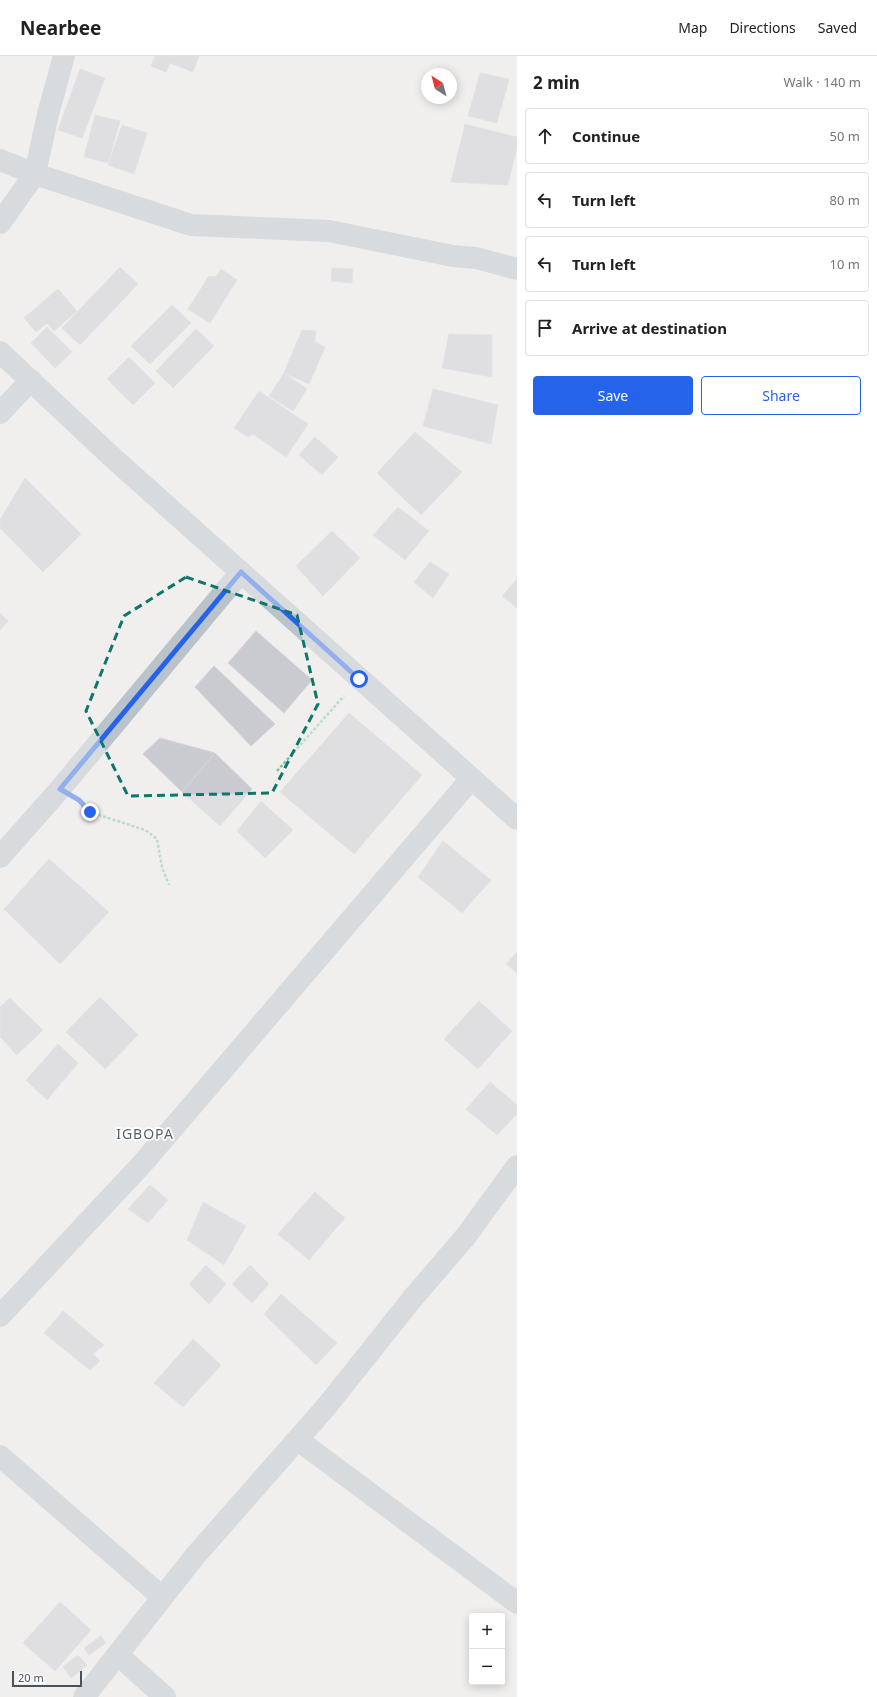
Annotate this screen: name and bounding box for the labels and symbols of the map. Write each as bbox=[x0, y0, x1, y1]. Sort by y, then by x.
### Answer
north arrow bbox=[421, 68, 457, 104]
route start bbox=[350, 670, 368, 688]
route end bbox=[81, 803, 99, 821]
district label: IGBOPA bbox=[116, 1124, 174, 1143]
scale bar bbox=[12, 1669, 82, 1688]

